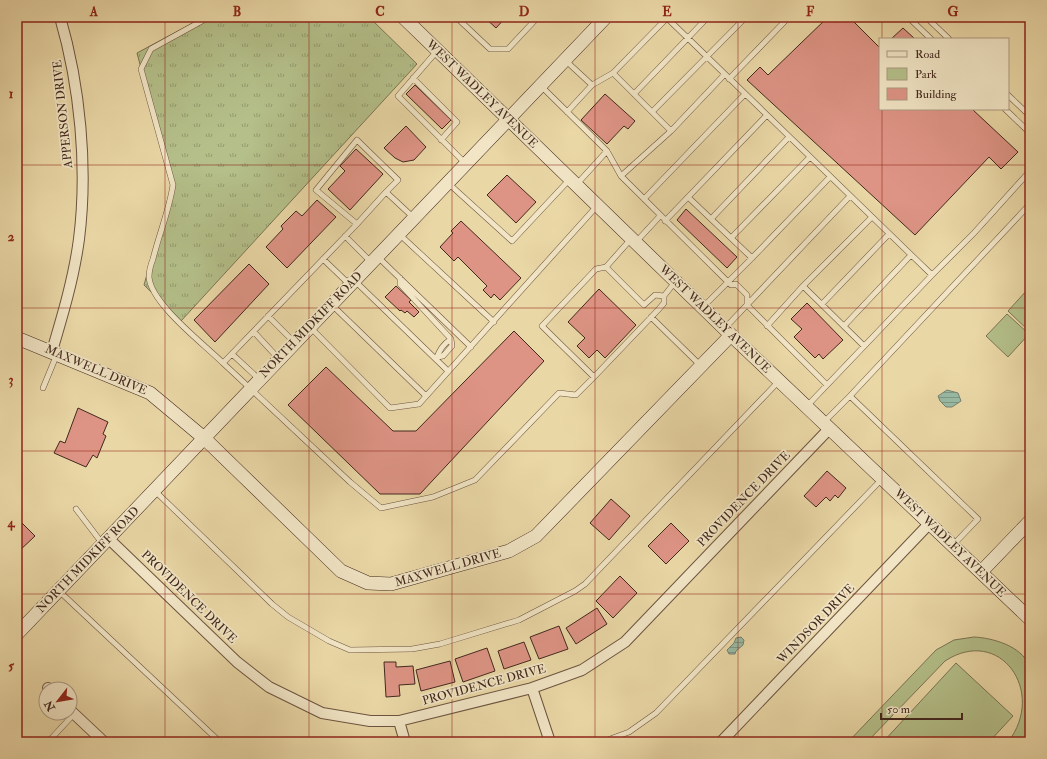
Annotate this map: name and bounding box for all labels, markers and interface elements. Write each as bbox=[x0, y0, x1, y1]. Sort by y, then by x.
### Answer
text: A bbox=[89, 4, 99, 20]
text: B bbox=[233, 4, 241, 20]
text: C bbox=[375, 4, 385, 20]
text: D bbox=[519, 4, 530, 20]
text: E bbox=[662, 4, 672, 20]
text: F bbox=[806, 4, 815, 20]
text: G bbox=[948, 4, 959, 20]
street label: WEST WADLEY AVENUE bbox=[422, 36, 541, 152]
legend bbox=[879, 38, 1009, 110]
text: Road bbox=[915, 47, 940, 62]
street label: APPERSON DRIVE bbox=[50, 59, 76, 170]
text: Park bbox=[915, 67, 937, 82]
text: 1 bbox=[9, 86, 14, 102]
text: Building bbox=[915, 87, 958, 102]
text: 2 bbox=[8, 229, 15, 245]
street label: WEST WADLEY AVENUE bbox=[655, 261, 774, 377]
street label: NORTH MIDKIFF ROAD bbox=[256, 269, 366, 381]
street label: MAXWELL DRIVE bbox=[43, 342, 150, 398]
text: 3 bbox=[9, 372, 14, 388]
street label: PROVIDENCE DRIVE bbox=[694, 448, 794, 550]
street label: WEST WADLEY AVENUE bbox=[890, 485, 1009, 601]
street label: NORTH MIDKIFF ROAD bbox=[33, 504, 143, 616]
text: 4 bbox=[6, 515, 15, 531]
street label: MAXWELL DRIVE bbox=[393, 546, 503, 590]
street label: PROVIDENCE DRIVE bbox=[138, 547, 240, 647]
street label: WINDSOR DRIVE bbox=[773, 581, 858, 668]
text: 5 bbox=[8, 658, 14, 674]
street label: PROVIDENCE DRIVE bbox=[421, 661, 548, 709]
north arrow bbox=[38, 681, 78, 721]
scale bar bbox=[881, 695, 962, 721]
text: N bbox=[41, 697, 58, 714]
text: 50 m bbox=[887, 702, 911, 717]

